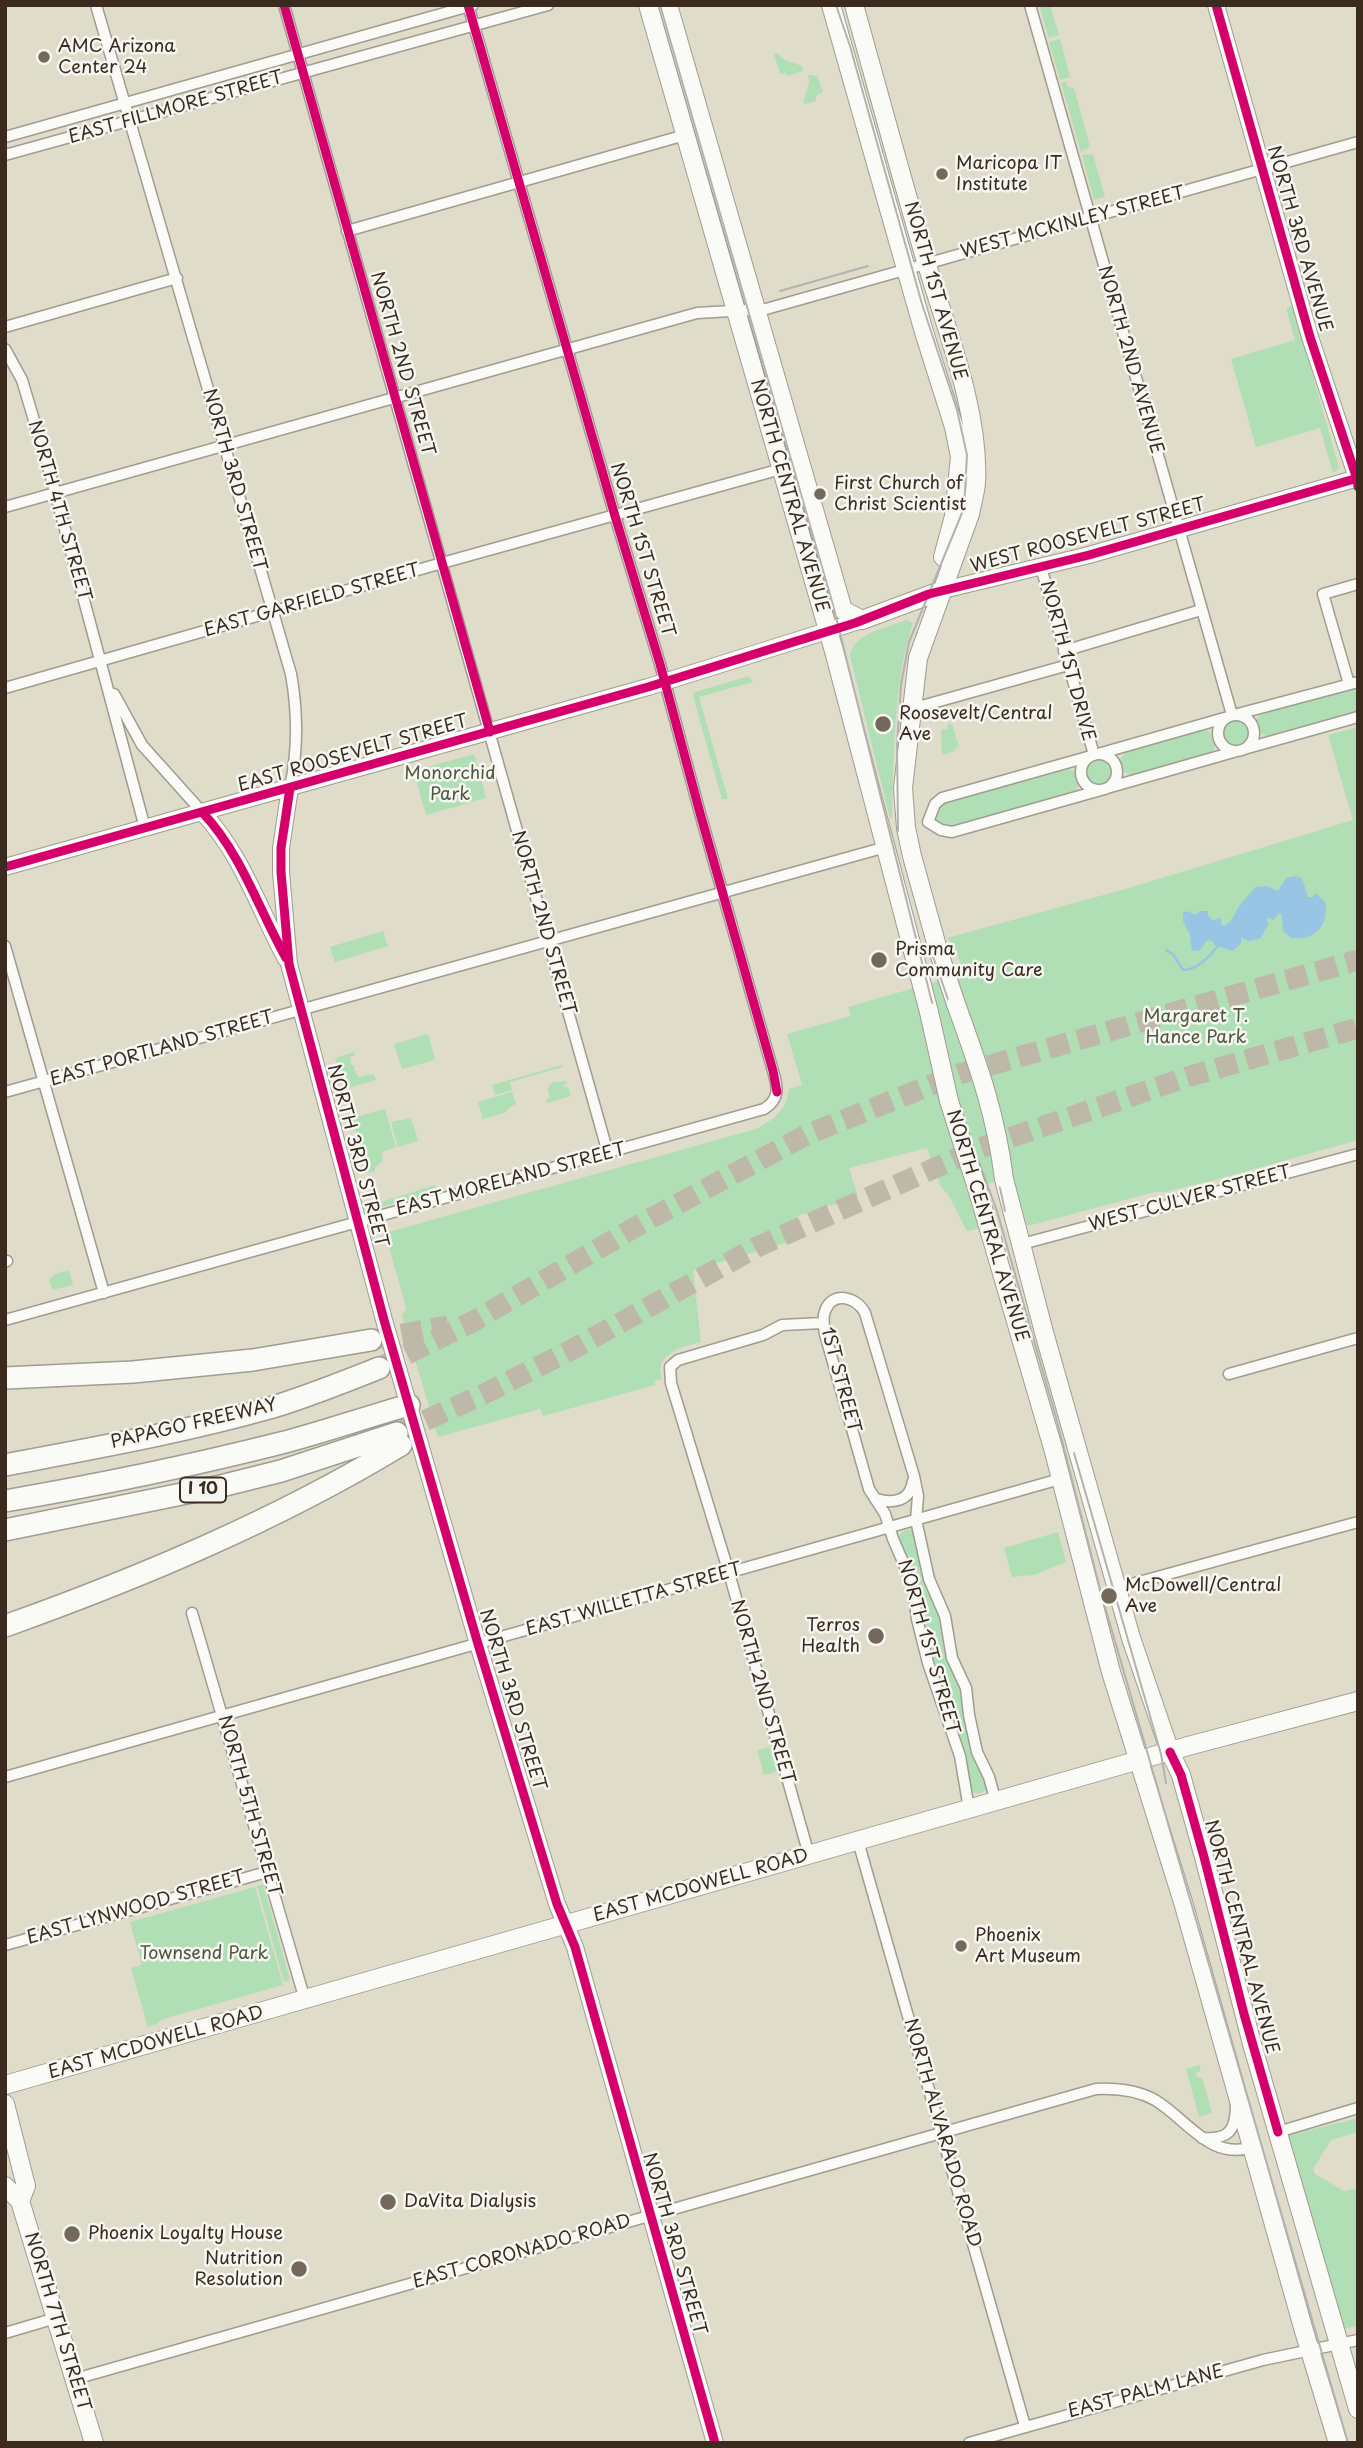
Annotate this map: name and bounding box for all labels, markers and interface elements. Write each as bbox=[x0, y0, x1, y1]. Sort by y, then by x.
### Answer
place label: AMC Arizona Center 24 bbox=[58, 36, 176, 78]
marker: AMC Arizona Center 24 bbox=[36, 49, 52, 65]
street label: EAST FILLMORE STREET bbox=[66, 67, 286, 149]
street label: NORTH 3RD AVENUE bbox=[1262, 143, 1336, 335]
place label: Maricopa IT Institute bbox=[956, 153, 1062, 196]
marker: Maricopa IT Institute bbox=[934, 166, 950, 182]
street label: WEST MCKINLEY STREET bbox=[958, 183, 1188, 263]
street label: NORTH 1ST AVENUE bbox=[899, 199, 971, 383]
street label: NORTH 2ND AVENUE bbox=[1093, 263, 1167, 457]
street label: NORTH 2ND STREET bbox=[365, 269, 439, 459]
street label: NORTH CENTRAL AVENUE bbox=[745, 377, 833, 615]
street label: NORTH 3RD STREET bbox=[198, 386, 270, 574]
street label: NORTH 4TH STREET bbox=[23, 418, 95, 604]
street label: NORTH 1ST STREET bbox=[605, 460, 679, 640]
place label: First Church of Christ Scientist bbox=[834, 473, 967, 516]
marker: First Church of Christ Scientist bbox=[812, 486, 828, 502]
street label: WEST ROOSEVELT STREET bbox=[968, 494, 1208, 578]
street label: EAST GARFIELD STREET bbox=[202, 560, 422, 642]
street label: NORTH 1ST DRIVE bbox=[1035, 578, 1099, 744]
place label: Roosevelt/Central Ave bbox=[899, 703, 1052, 746]
street label: EAST ROOSEVELT STREET bbox=[235, 711, 471, 797]
marker: Roosevelt/Central Ave bbox=[873, 714, 893, 734]
park label: Monorchid Park bbox=[404, 763, 496, 806]
street label: NORTH 2ND STREET bbox=[506, 828, 580, 1018]
place label: Prisma Community Care bbox=[895, 939, 1043, 982]
marker: Prisma Community Care bbox=[869, 950, 889, 970]
park label: Margaret T. Hance Park bbox=[1144, 1006, 1248, 1048]
street label: EAST PORTLAND STREET bbox=[48, 1007, 276, 1091]
street label: NORTH 3RD STREET bbox=[322, 1062, 392, 1250]
street label: NORTH CENTRAL AVENUE bbox=[941, 1107, 1033, 1345]
street label: EAST MORELAND STREET bbox=[394, 1139, 628, 1221]
street label: WEST CULVER STREET bbox=[1087, 1162, 1293, 1236]
street label: 1ST STREET bbox=[816, 1325, 864, 1435]
street label: PAPAGO FREEWAY bbox=[109, 1394, 279, 1454]
road number: I 10 bbox=[180, 1478, 226, 1502]
street label: NORTH 1ST STREET bbox=[893, 1557, 963, 1737]
street label: EAST WILLETTA STREET bbox=[524, 1559, 744, 1641]
place label: McDowell/Central Ave bbox=[1125, 1575, 1281, 1618]
marker: McDowell/Central Ave bbox=[1099, 1586, 1119, 1606]
street label: NORTH 2ND STREET bbox=[725, 1597, 799, 1787]
street label: NORTH 3RD STREET bbox=[474, 1607, 550, 1793]
place label: Terros Health bbox=[801, 1615, 860, 1658]
marker: Terros Health bbox=[866, 1626, 886, 1646]
street label: NORTH 5TH STREET bbox=[213, 1713, 285, 1899]
street label: NORTH CENTRAL AVENUE bbox=[1199, 1818, 1283, 2056]
street label: EAST MCDOWELL ROAD bbox=[591, 1845, 811, 1927]
street label: EAST LYNWOOD STREET bbox=[24, 1866, 248, 1950]
place label: Phoenix Art Museum bbox=[975, 1925, 1081, 1968]
marker: Phoenix Art Museum bbox=[953, 1938, 969, 1954]
park label: Townsend Park bbox=[140, 1943, 268, 1965]
street label: EAST MCDOWELL ROAD bbox=[46, 2002, 266, 2084]
street label: NORTH ALVARADO ROAD bbox=[899, 2016, 985, 2250]
street label: NORTH 3RD STREET bbox=[638, 2150, 710, 2338]
place label: DaVita Dialysis bbox=[404, 2191, 536, 2213]
marker: DaVita Dialysis bbox=[378, 2192, 398, 2212]
street label: EAST CORONADO ROAD bbox=[410, 2210, 634, 2294]
place label: Phoenix Loyalty House bbox=[88, 2223, 283, 2245]
marker: Phoenix Loyalty House bbox=[62, 2224, 82, 2244]
street label: NORTH 7TH STREET bbox=[20, 2230, 94, 2414]
place label: Nutrition Resolution bbox=[194, 2248, 283, 2290]
marker: Nutrition Resolution bbox=[289, 2259, 309, 2279]
street label: EAST PALM LANE bbox=[1066, 2361, 1226, 2423]

